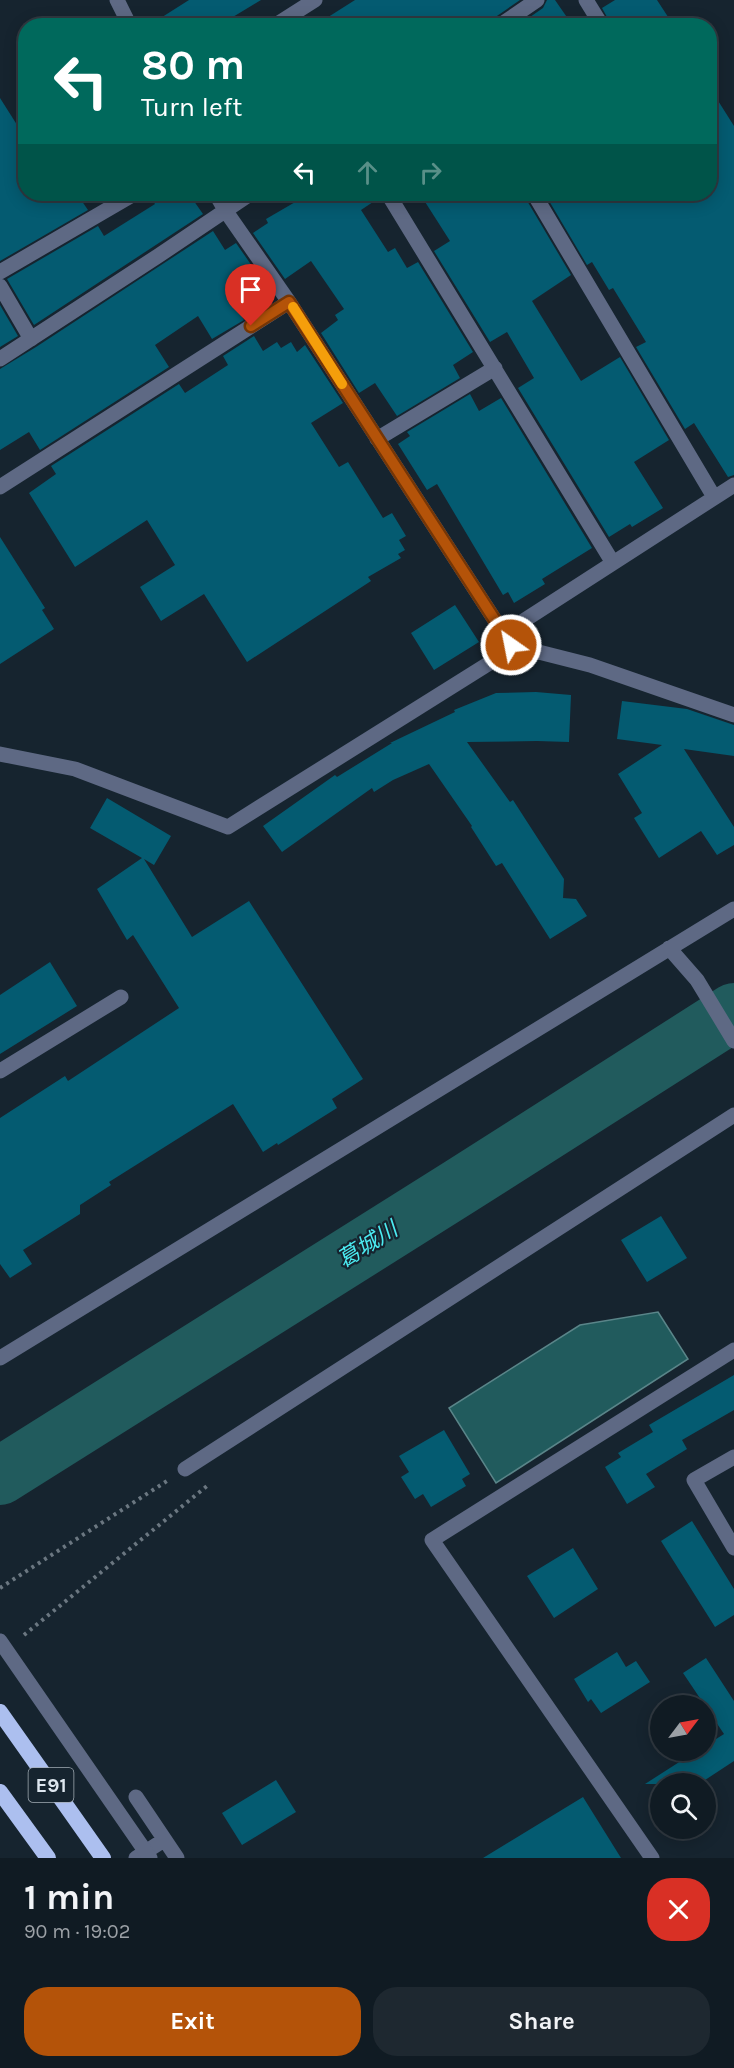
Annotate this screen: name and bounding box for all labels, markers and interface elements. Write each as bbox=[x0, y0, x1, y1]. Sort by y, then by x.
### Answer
text: 80 m bbox=[141, 40, 245, 90]
icon: left bbox=[42, 42, 120, 120]
text: Turn left bbox=[141, 91, 242, 123]
icon: left bbox=[288, 156, 321, 189]
icon: ahead bbox=[351, 156, 384, 189]
icon: right bbox=[414, 156, 447, 189]
pin bbox=[225, 264, 276, 326]
icon: arrive bbox=[234, 273, 267, 306]
position arrow bbox=[479, 613, 543, 677]
water label: 葛城川 bbox=[333, 1215, 404, 1273]
north arrow bbox=[650, 1695, 716, 1761]
map controls bbox=[650, 1695, 716, 1839]
road number: E91 bbox=[28, 1768, 74, 1802]
button: search bbox=[650, 1773, 716, 1839]
text: 1 min bbox=[24, 1876, 114, 1918]
button: close bbox=[647, 1878, 710, 1941]
text: 90 m · 19:02 bbox=[24, 1920, 130, 1943]
button: Exit bbox=[24, 1987, 361, 2056]
button: Share bbox=[373, 1987, 710, 2056]

